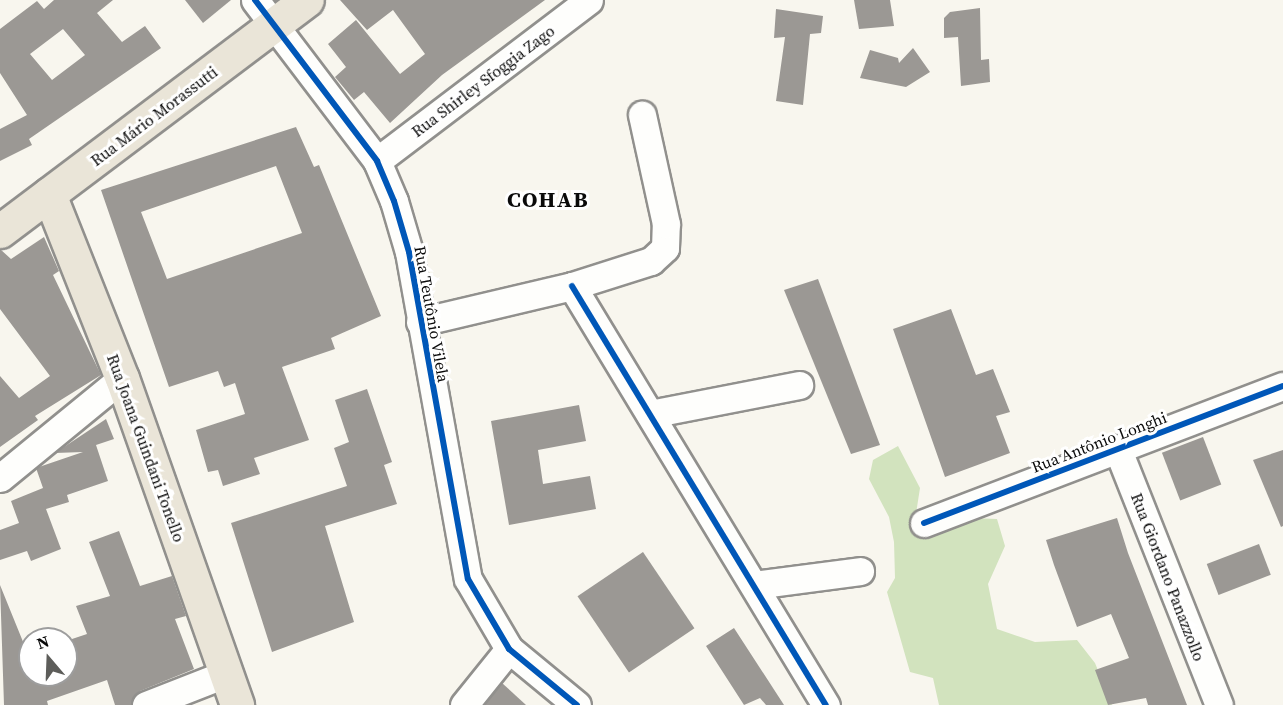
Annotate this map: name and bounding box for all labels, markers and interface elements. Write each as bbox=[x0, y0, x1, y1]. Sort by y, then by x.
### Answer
street label: Rua Shirley Sfoggia Zago bbox=[408, 21, 558, 141]
street label: Rua Mário Morassutti bbox=[87, 62, 221, 170]
district label: COHAB bbox=[507, 187, 589, 213]
street label: Rua Teutônio Vilela bbox=[410, 244, 454, 384]
street label: Rua Joana Guindani Tonello bbox=[103, 351, 189, 545]
street label: Rua Antônio Longhi bbox=[1029, 407, 1169, 477]
street label: Rua Giordano Panazzollo bbox=[1127, 490, 1209, 664]
north arrow bbox=[18, 627, 78, 687]
text: N bbox=[34, 630, 52, 654]

